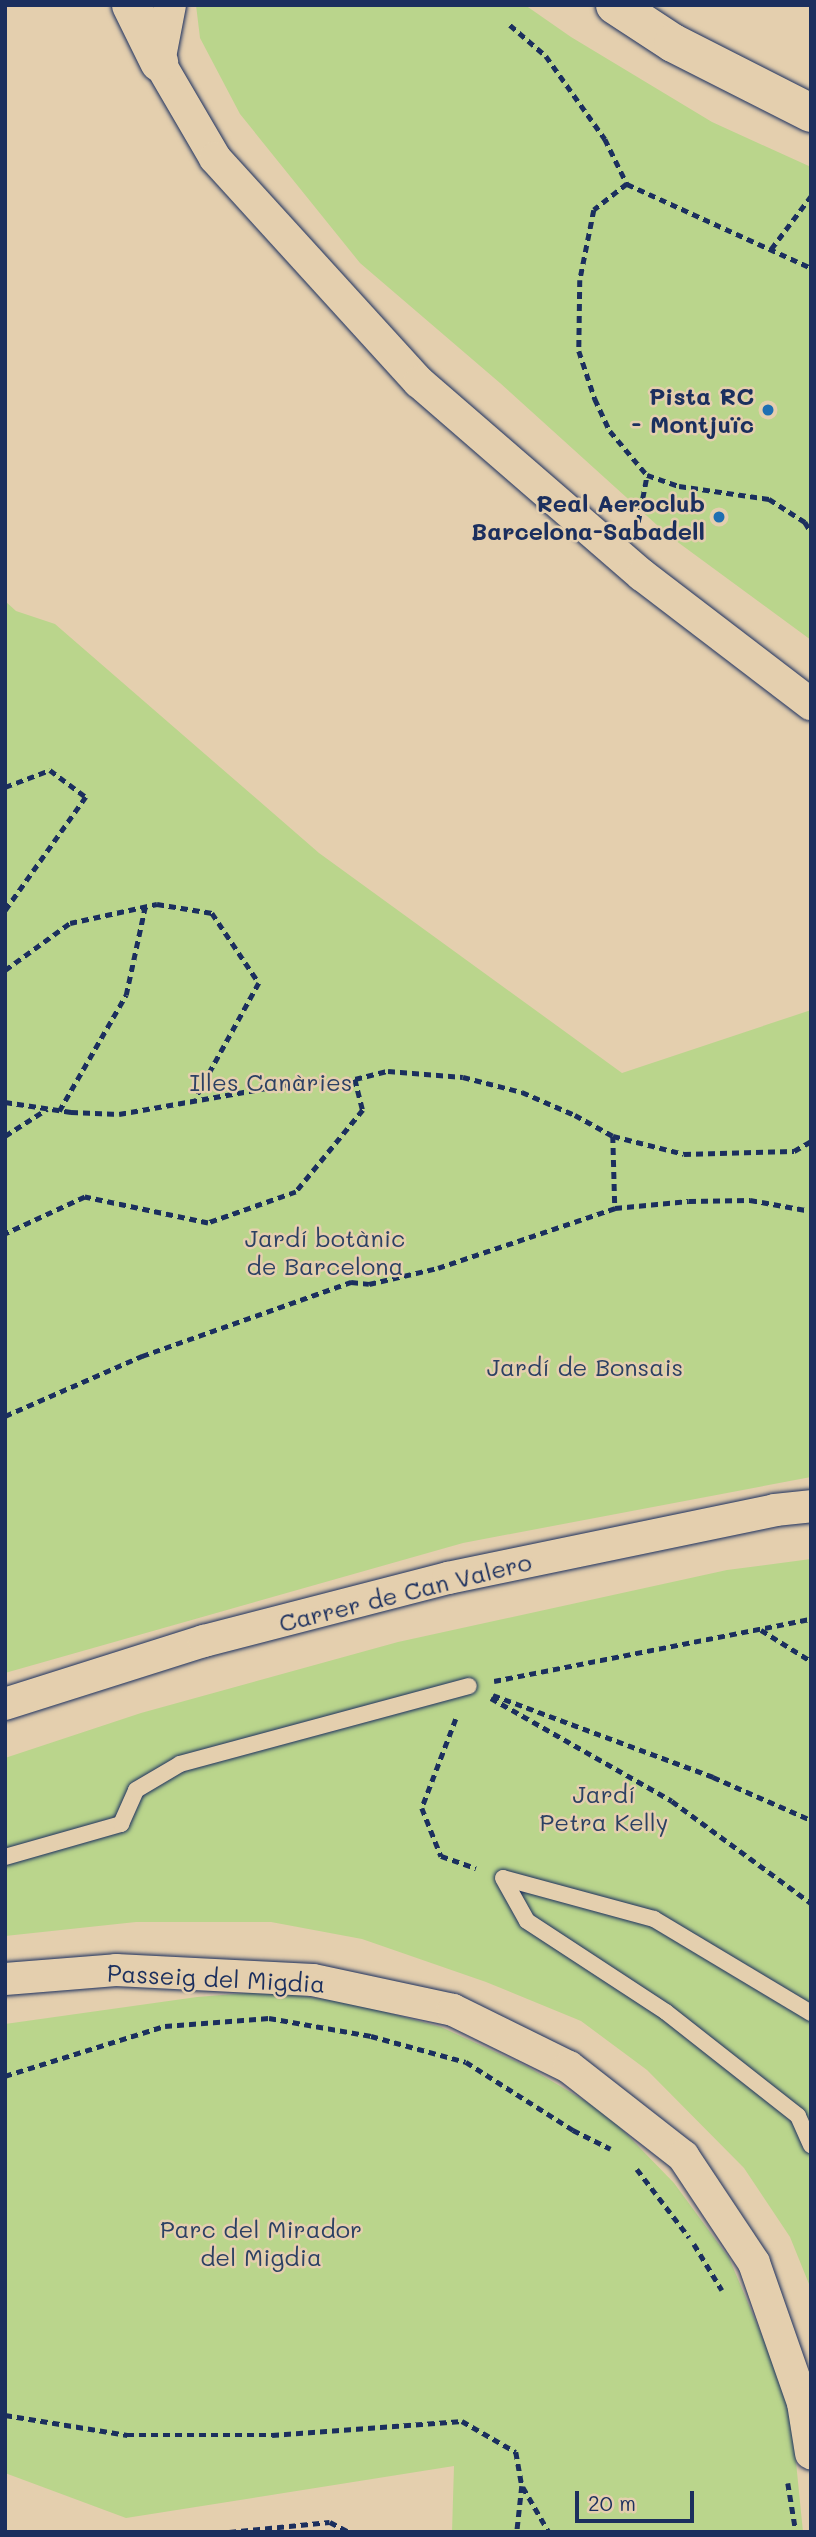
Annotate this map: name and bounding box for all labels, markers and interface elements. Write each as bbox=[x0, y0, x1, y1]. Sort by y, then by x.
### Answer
place label: Pista RC - Montjuïc bbox=[631, 382, 754, 438]
marker: Pista RC - Montjuïc bbox=[760, 402, 776, 418]
place label: Real Aeroclub Barcelona-Sabadell bbox=[471, 489, 705, 545]
marker: Real Aeroclub Barcelona-Sabadell bbox=[711, 509, 727, 525]
park label: Illes Canàries bbox=[189, 1068, 353, 1096]
park label: Jardí botànic de Barcelona bbox=[245, 1224, 405, 1280]
park label: Jardí de Bonsais bbox=[487, 1353, 683, 1381]
street label: Carrer de Can Valero bbox=[276, 1547, 534, 1637]
park label: Jardí Petra Kelly bbox=[540, 1780, 668, 1836]
street label: Passeig del Migdia bbox=[106, 1958, 326, 1998]
park label: Parc del Mirador del Migdia bbox=[160, 2215, 362, 2271]
scale bar bbox=[578, 2478, 697, 2522]
text: 20 m bbox=[588, 2489, 636, 2516]

